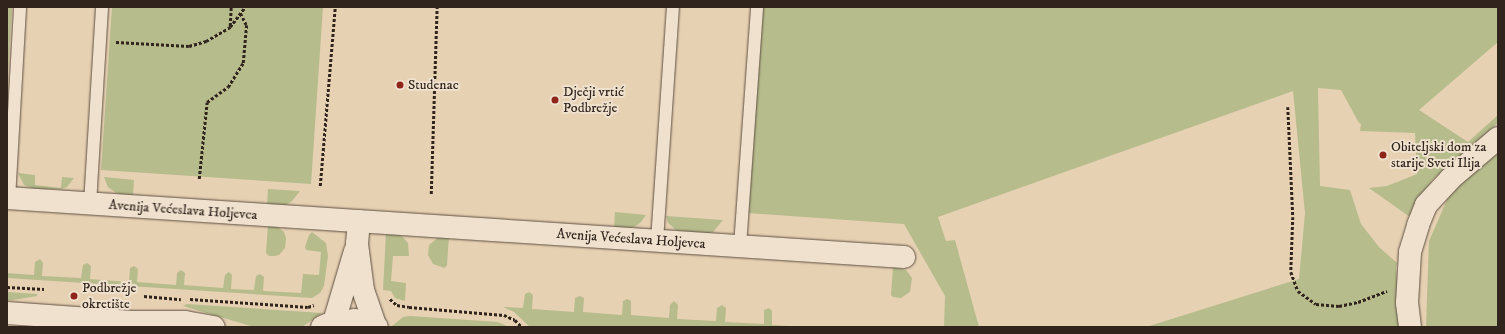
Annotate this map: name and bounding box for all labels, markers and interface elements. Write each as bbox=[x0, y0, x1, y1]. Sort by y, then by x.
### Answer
place label: Studenac bbox=[408, 77, 459, 93]
marker: Studenac bbox=[395, 80, 405, 90]
place label: Dječji vrtić Podbrežje bbox=[563, 84, 624, 116]
marker: Dječji vrtić Podbrežje bbox=[550, 95, 560, 105]
place label: Obiteljski dom za starije Sveti Ilija bbox=[1391, 139, 1486, 172]
marker: Obiteljski dom za starije Sveti Ilija bbox=[1378, 150, 1388, 160]
street label: Avenija Većeslava Holjevca bbox=[108, 196, 258, 224]
street label: Avenija Većeslava Holjevca bbox=[556, 225, 706, 253]
place label: Podbrežje okretište bbox=[82, 280, 136, 312]
marker: Podbrežje okretište bbox=[69, 291, 79, 301]

